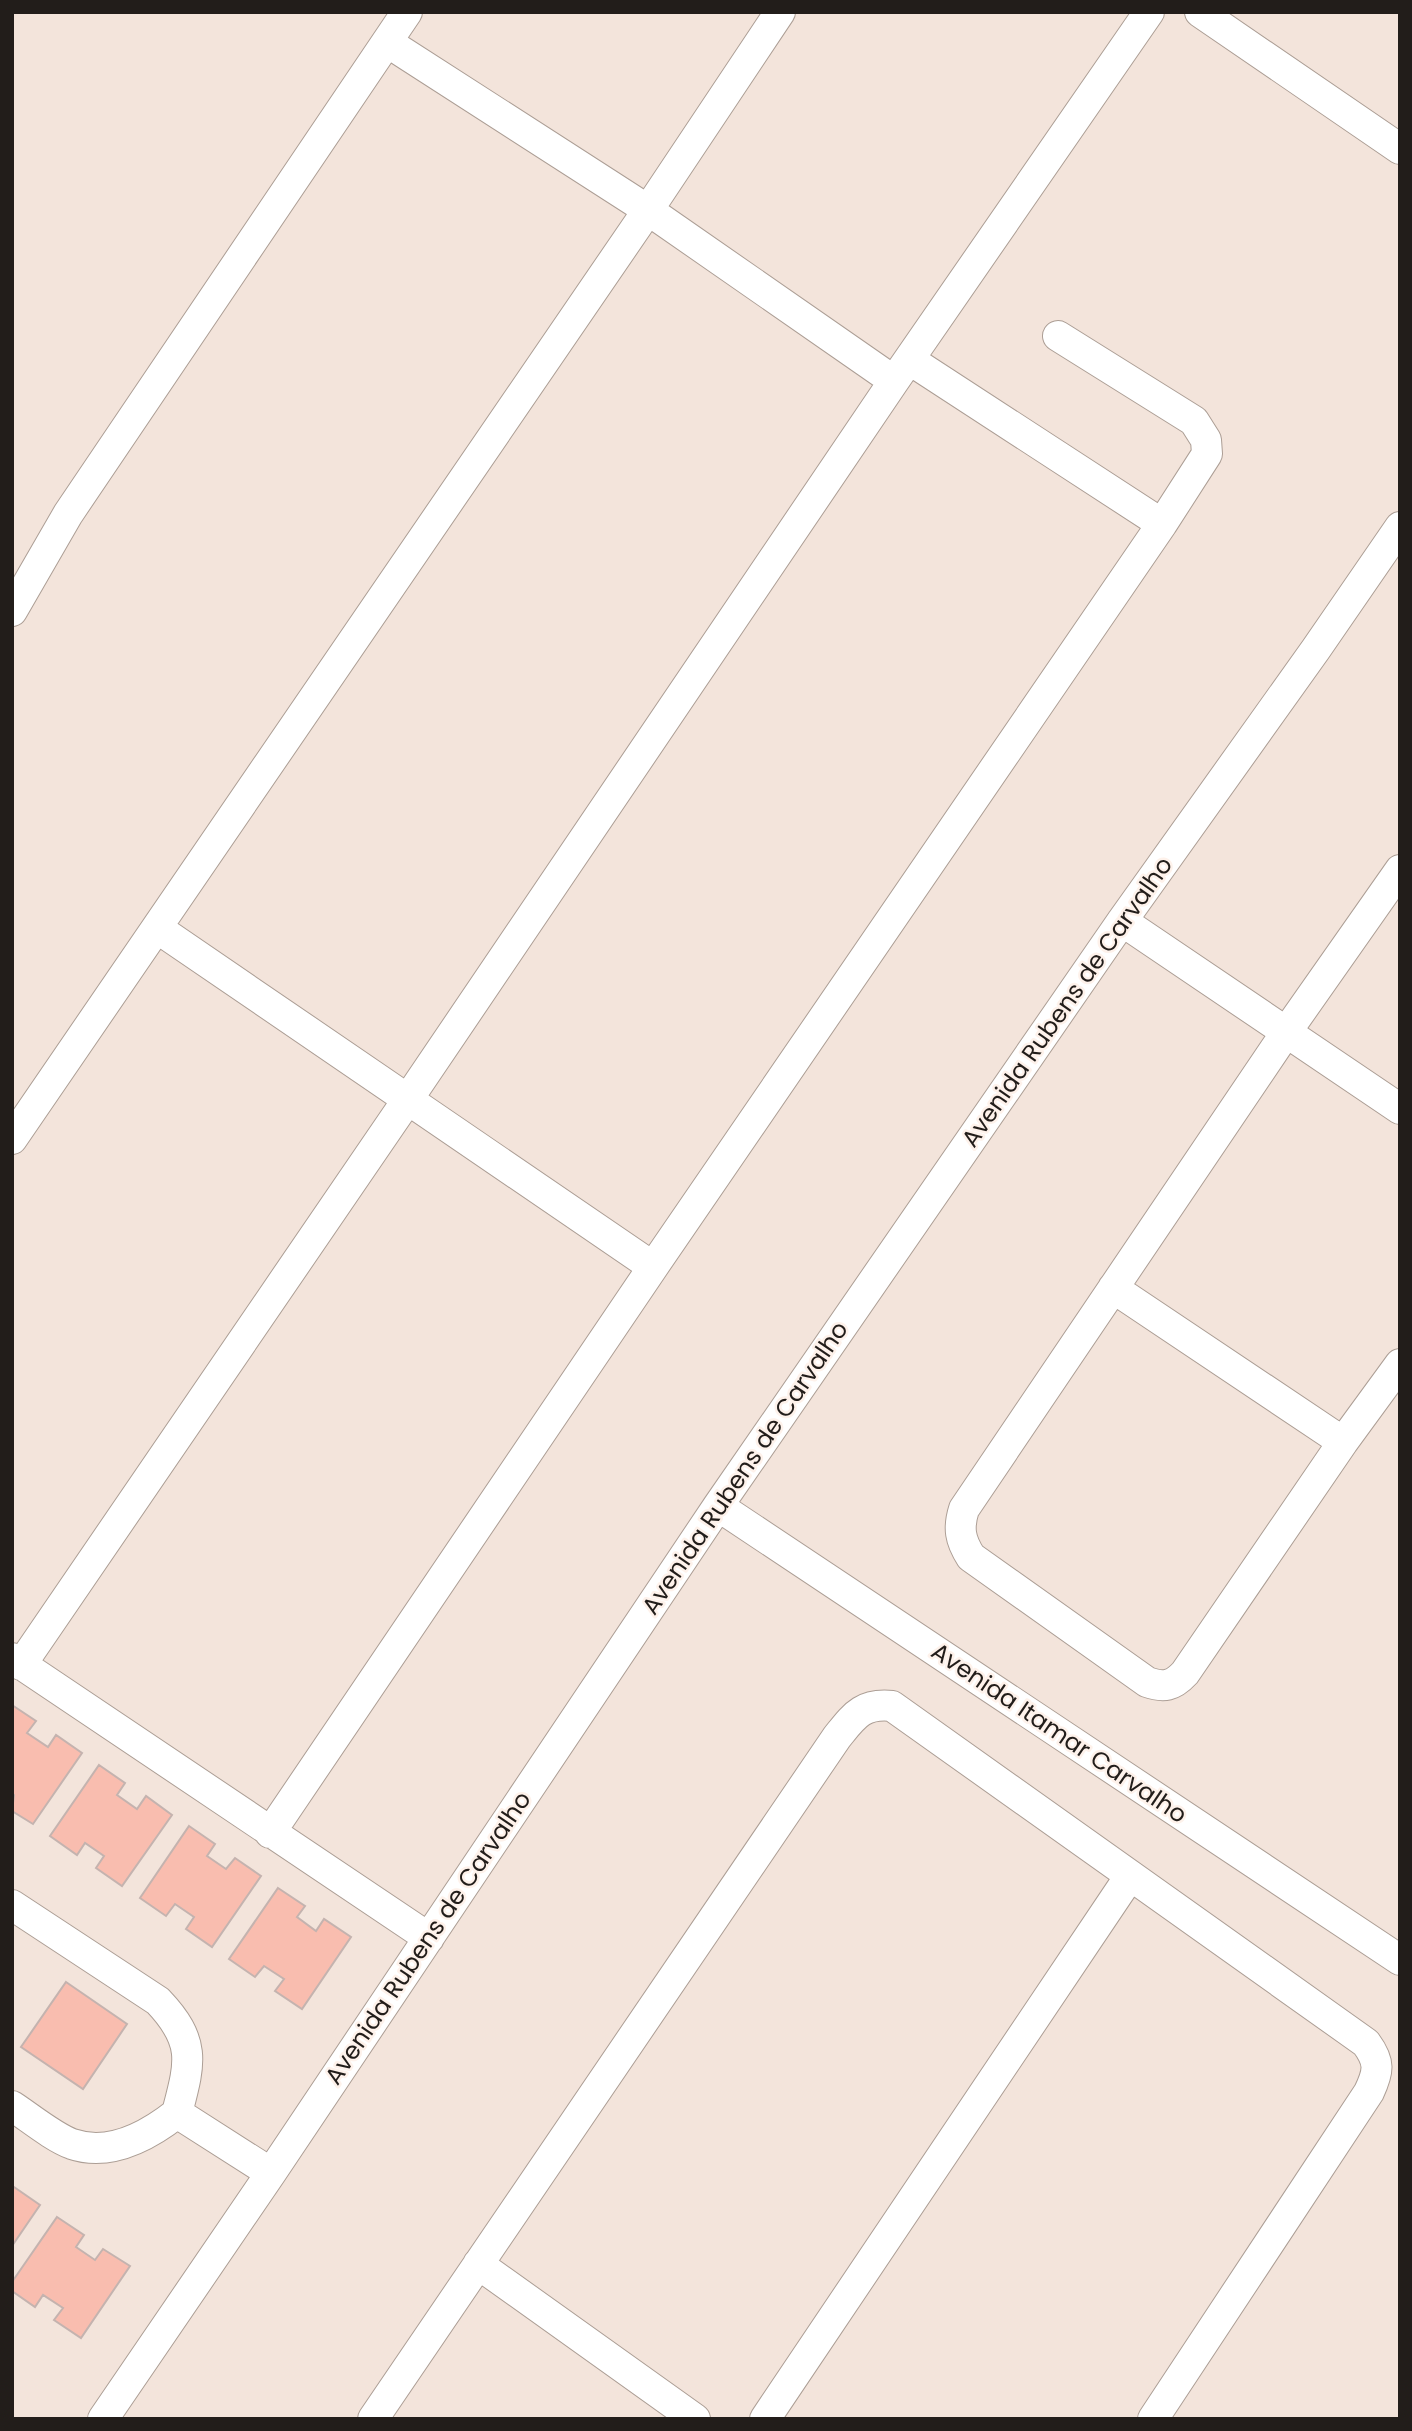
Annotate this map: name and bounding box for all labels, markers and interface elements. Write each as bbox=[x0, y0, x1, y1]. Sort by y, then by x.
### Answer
street label: Avenida Rubens de Carvalho bbox=[953, 850, 1180, 1154]
street label: Avenida Rubens de Carvalho bbox=[634, 1314, 855, 1621]
street label: Avenida Itamar Carvalho bbox=[925, 1635, 1194, 1831]
street label: Avenida Rubens de Carvalho bbox=[317, 1784, 538, 2091]

